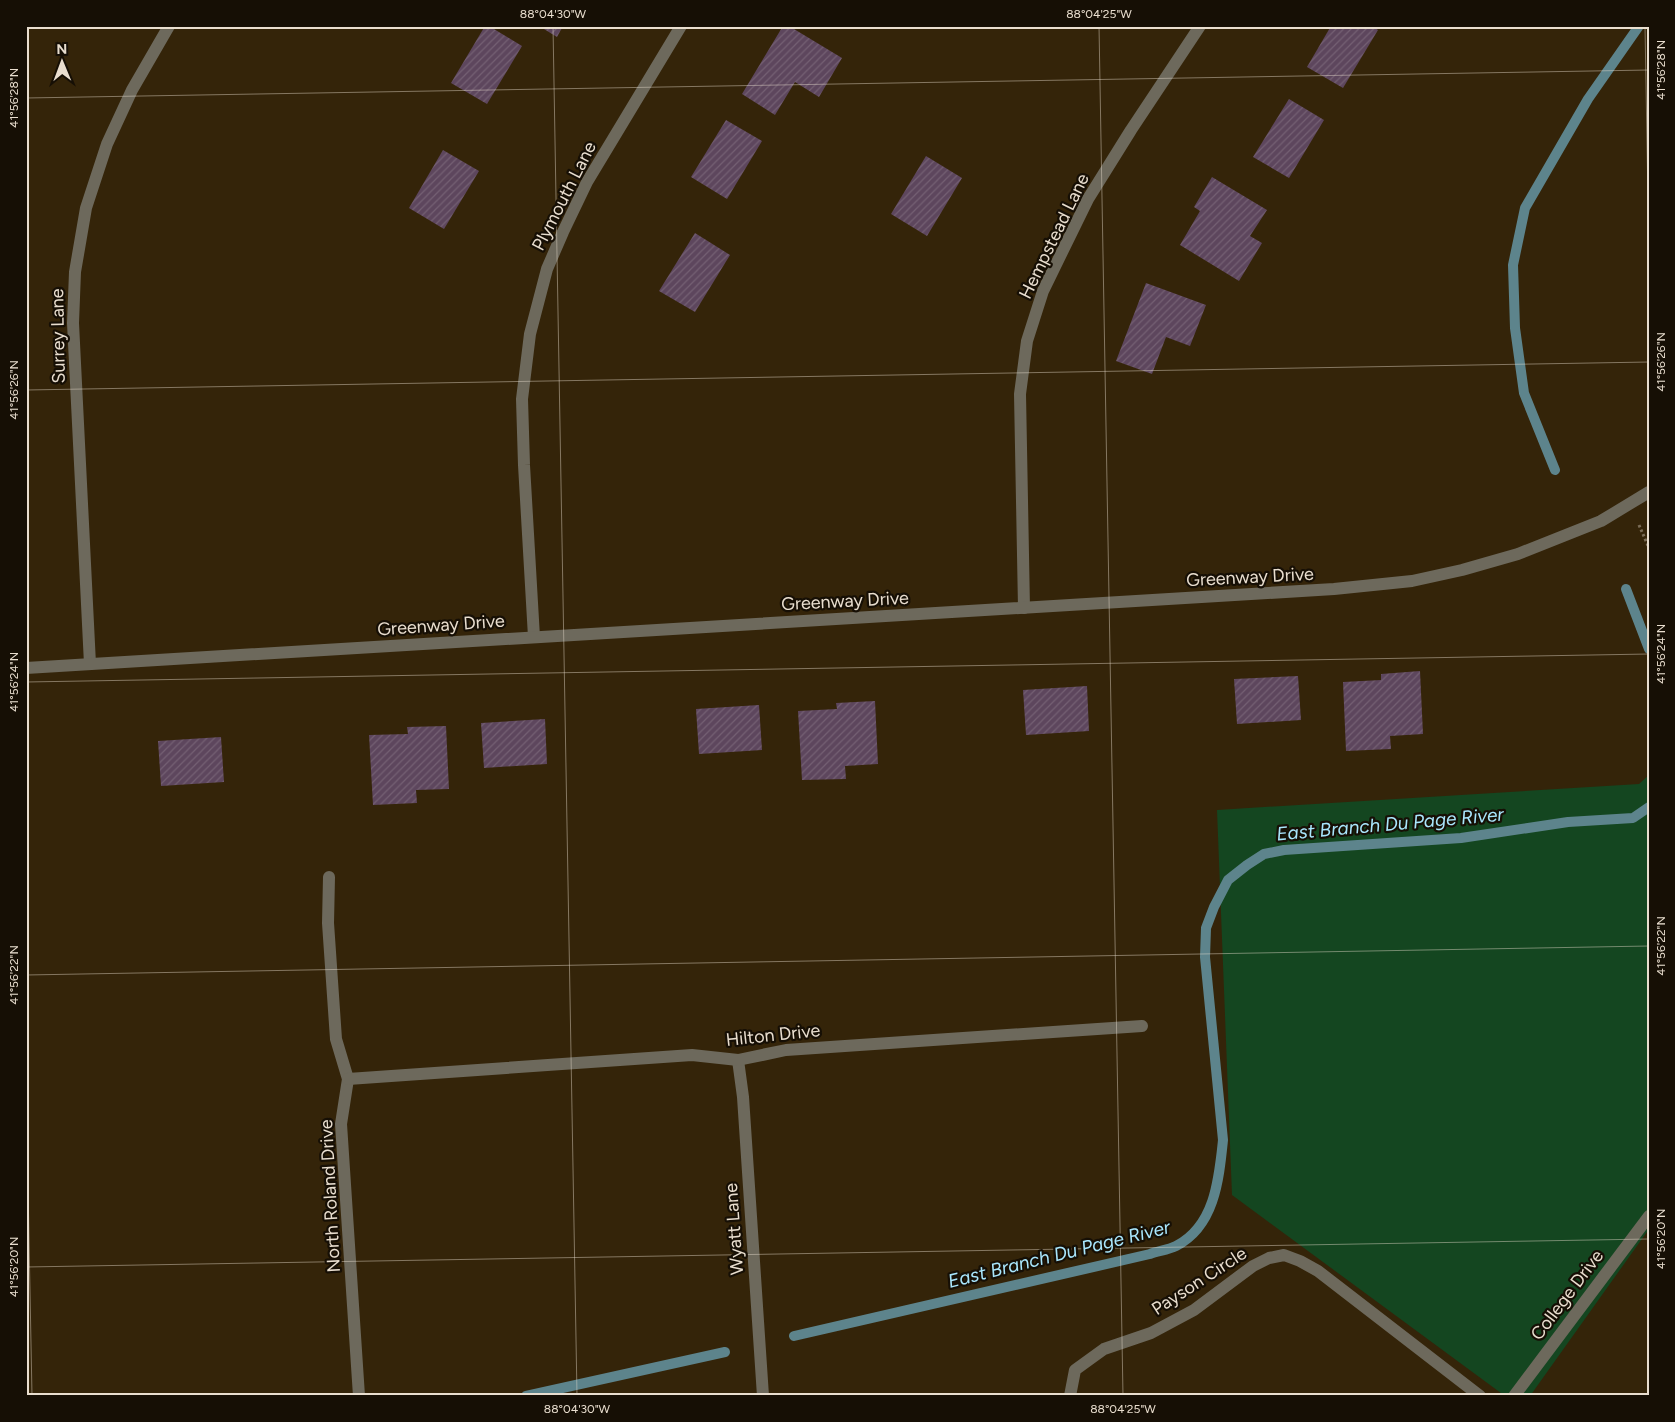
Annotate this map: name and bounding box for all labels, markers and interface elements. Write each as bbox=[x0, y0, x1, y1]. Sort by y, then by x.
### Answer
text: 88°04'30"W bbox=[520, 7, 587, 21]
text: 88°04'25"W bbox=[1066, 7, 1132, 21]
north arrow bbox=[38, 38, 88, 88]
text: 41°56'28"N bbox=[1654, 40, 1668, 100]
text: N bbox=[56, 41, 67, 58]
text: 41°56'28"N bbox=[7, 68, 21, 128]
street label: Plymouth Lane bbox=[527, 138, 601, 254]
street label: Hempstead Lane bbox=[1014, 170, 1094, 302]
street label: Surrey Lane bbox=[46, 288, 70, 384]
text: 41°56'26"N bbox=[1654, 332, 1668, 392]
text: 41°56'26"N bbox=[7, 360, 21, 420]
street label: Greenway Drive bbox=[1186, 563, 1315, 591]
street label: Greenway Drive bbox=[781, 587, 910, 615]
street label: Greenway Drive bbox=[376, 610, 506, 640]
text: 41°56'24"N bbox=[1654, 624, 1668, 684]
text: 41°56'24"N bbox=[7, 652, 21, 712]
water label: East Branch Du Page River bbox=[1275, 803, 1505, 845]
text: 41°56'22"N bbox=[1654, 916, 1668, 976]
text: 41°56'22"N bbox=[7, 945, 21, 1005]
street label: Hilton Drive bbox=[725, 1019, 822, 1051]
street label: North Roland Drive bbox=[315, 1119, 345, 1273]
street label: Wyatt Lane bbox=[720, 1182, 748, 1276]
text: 41°56'20"N bbox=[1654, 1209, 1668, 1269]
water label: East Branch Du Page River bbox=[945, 1215, 1173, 1293]
text: 41°56'20"N bbox=[7, 1237, 21, 1297]
street label: Payson Circle bbox=[1147, 1242, 1251, 1320]
street label: College Drive bbox=[1526, 1245, 1608, 1345]
text: 88°04'30"W bbox=[544, 1402, 611, 1416]
text: 88°04'25"W bbox=[1090, 1402, 1156, 1416]

